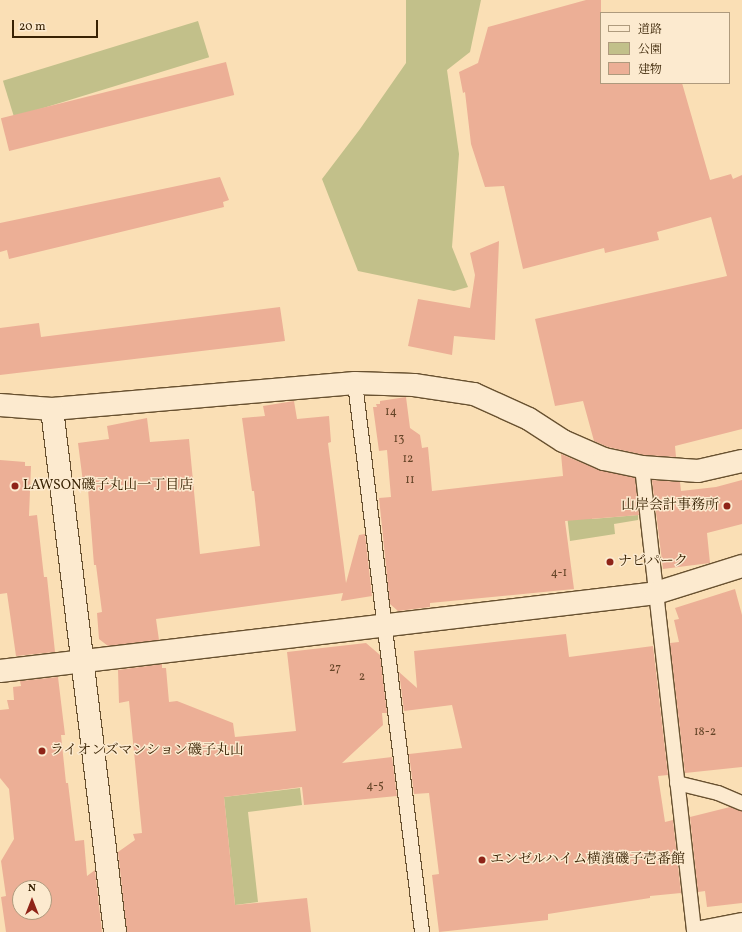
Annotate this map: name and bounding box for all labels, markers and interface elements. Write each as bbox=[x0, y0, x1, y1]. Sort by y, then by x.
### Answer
scale bar bbox=[14, 12, 100, 38]
legend bbox=[600, 12, 730, 84]
text: 20 m bbox=[19, 19, 46, 35]
text: 道路 bbox=[638, 22, 662, 38]
text: 公園 bbox=[638, 42, 662, 58]
text: 建物 bbox=[638, 62, 662, 78]
house number: 14 bbox=[385, 406, 397, 420]
house number: 13 bbox=[394, 433, 404, 447]
house number: 12 bbox=[402, 453, 414, 467]
house number: 11 bbox=[405, 474, 415, 488]
place label: LAWSON磯子丸山一丁目店 bbox=[23, 478, 193, 494]
marker: LAWSON磯子丸山一丁目店 bbox=[10, 481, 20, 491]
place label: 山岸会計事務所 bbox=[621, 498, 719, 514]
marker: 山岸会計事務所 bbox=[722, 501, 732, 511]
place label: ナビパーク bbox=[618, 554, 688, 570]
marker: ナビパーク bbox=[605, 557, 615, 567]
house number: 4-1 bbox=[551, 567, 567, 581]
house number: 27 bbox=[329, 662, 341, 676]
house number: 2 bbox=[359, 671, 365, 685]
house number: 18-2 bbox=[694, 726, 716, 740]
place label: ライオンズマンション磯子丸山 bbox=[50, 743, 246, 759]
marker: ライオンズマンション磯子丸山 bbox=[37, 746, 47, 756]
house number: 4-5 bbox=[366, 780, 384, 794]
place label: エンゼルハイム横濱磯子壱番館 bbox=[490, 852, 686, 868]
marker: エンゼルハイム横濱磯子壱番館 bbox=[477, 855, 487, 865]
north arrow bbox=[12, 880, 52, 920]
text: N bbox=[28, 881, 36, 896]

